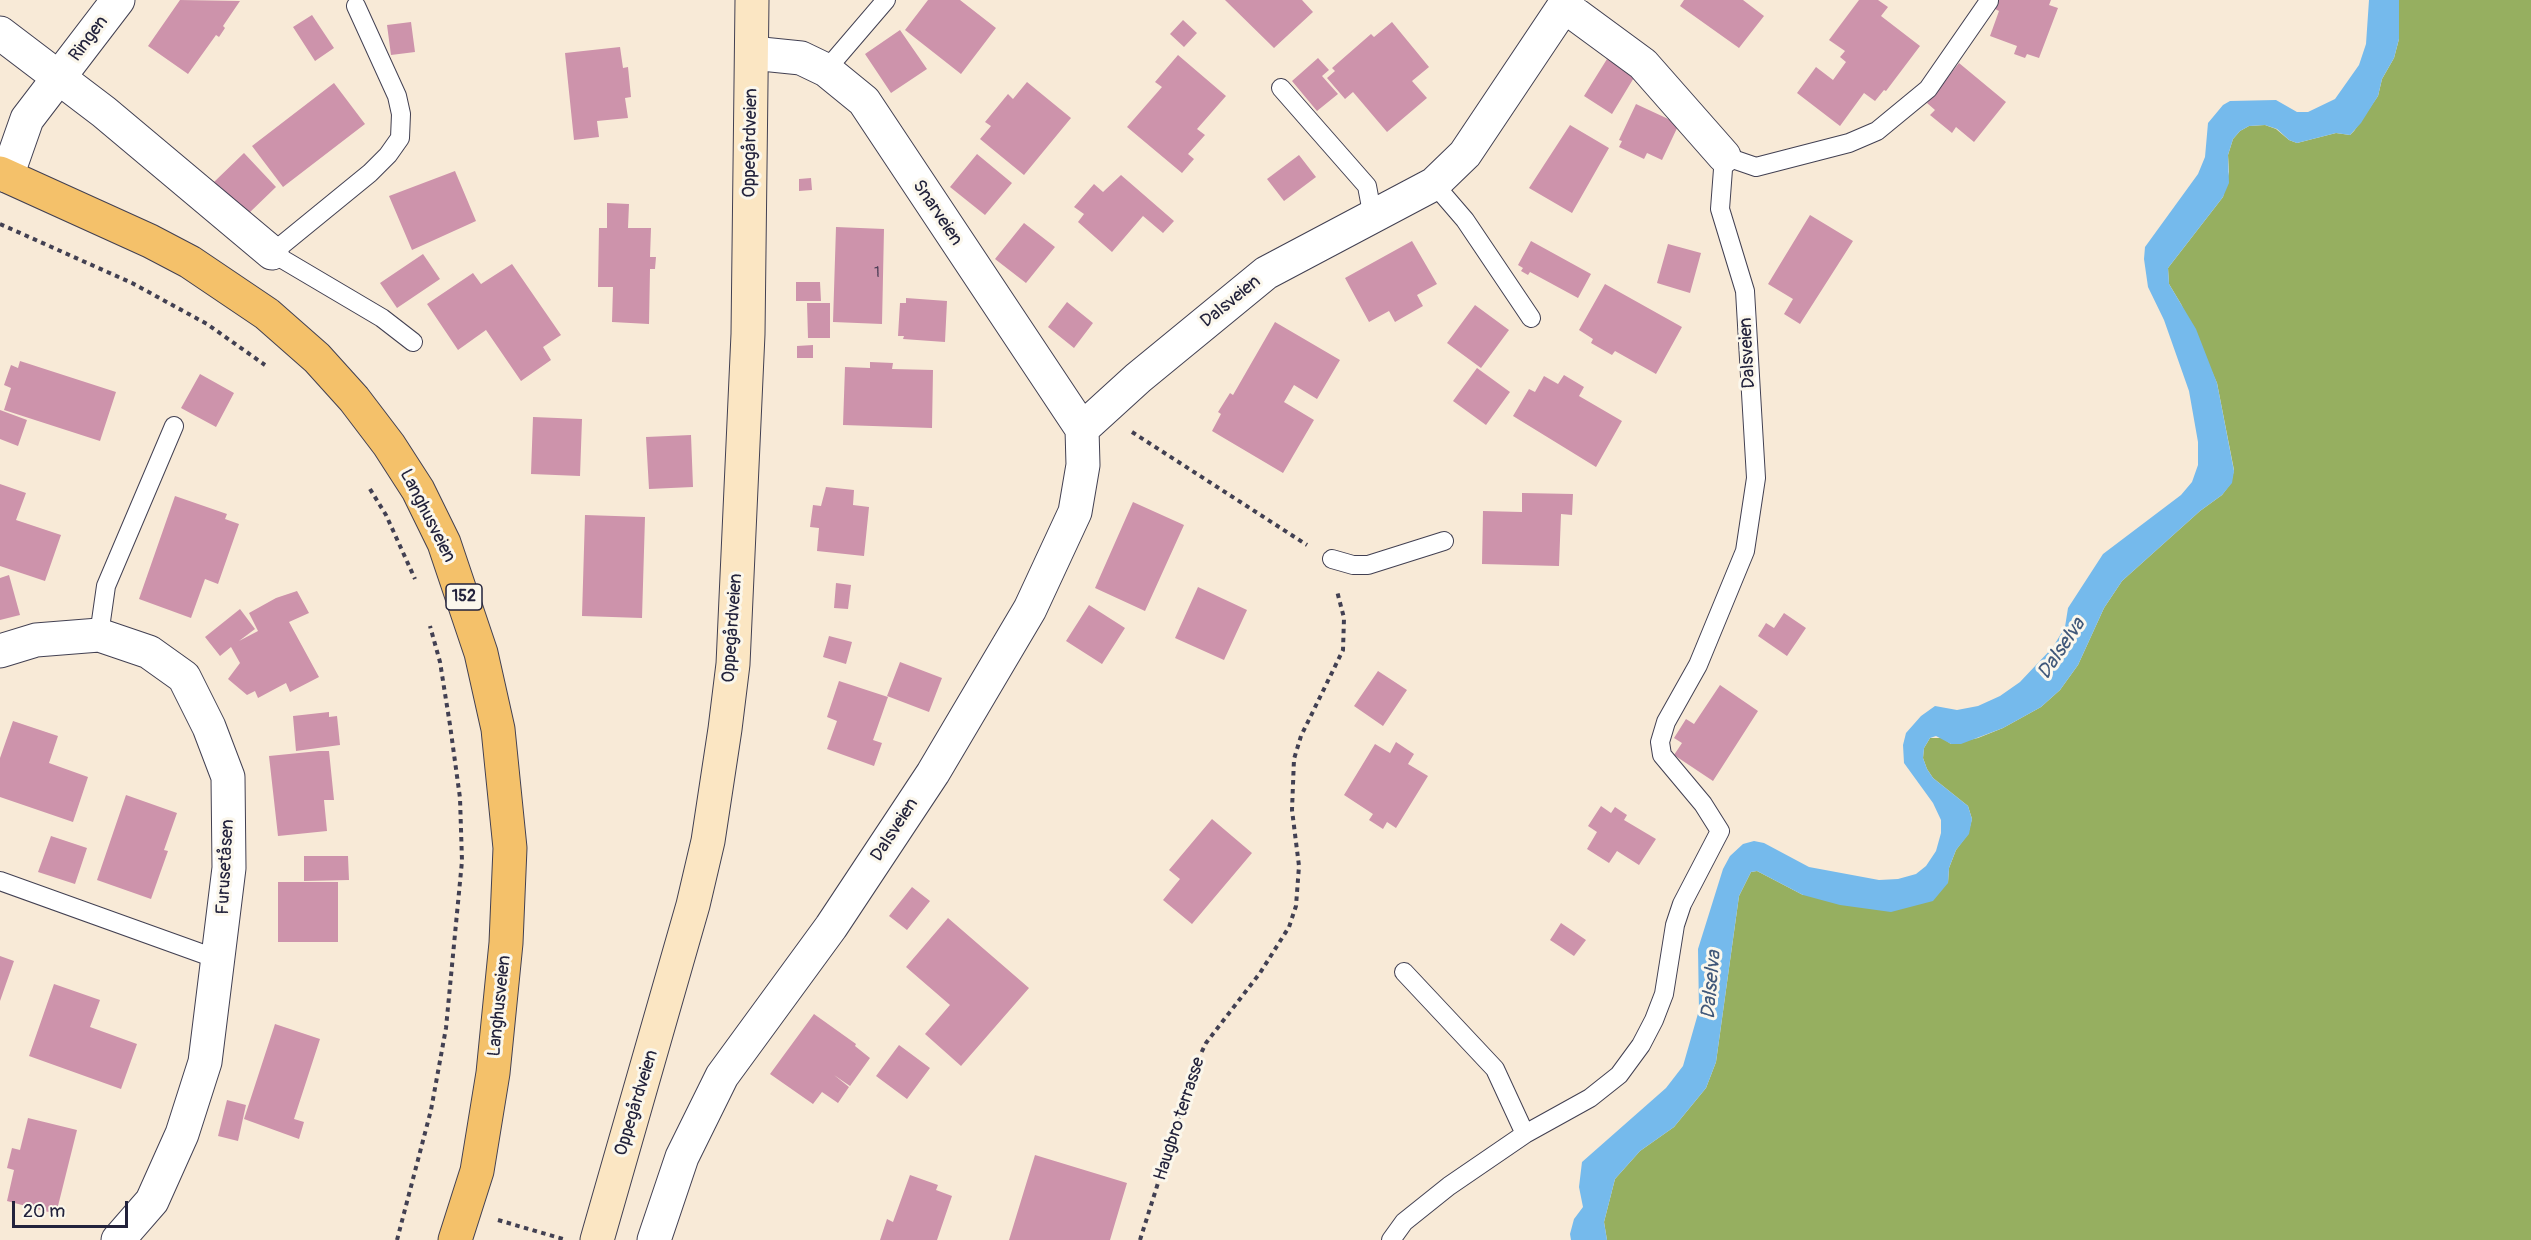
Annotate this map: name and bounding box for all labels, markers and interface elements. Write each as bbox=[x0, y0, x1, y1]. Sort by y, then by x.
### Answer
street label: Ringen bbox=[65, 12, 113, 66]
street label: Oppegårdveien bbox=[739, 88, 763, 198]
street label: Snarveien bbox=[907, 176, 967, 250]
house number: 1 bbox=[874, 264, 880, 282]
street label: Dalsveien bbox=[1197, 271, 1265, 333]
street label: Dalsveien bbox=[1735, 317, 1761, 389]
street label: Langhusveien bbox=[394, 466, 460, 566]
street label: Oppegårdveien bbox=[718, 573, 748, 683]
road number: 152 bbox=[446, 584, 482, 610]
water label: Dalselva bbox=[2033, 614, 2091, 684]
street label: Dalsveien bbox=[867, 794, 923, 866]
street label: Furusetåsen bbox=[213, 819, 239, 915]
water label: Dalselva bbox=[1697, 950, 1727, 1020]
street label: Langhusveien bbox=[484, 954, 516, 1058]
street label: Oppegårdveien bbox=[611, 1048, 663, 1158]
street label: Haugbro terrasse bbox=[1150, 1055, 1210, 1183]
scale bar bbox=[15, 1189, 130, 1227]
text: 20 m bbox=[23, 1200, 65, 1223]

